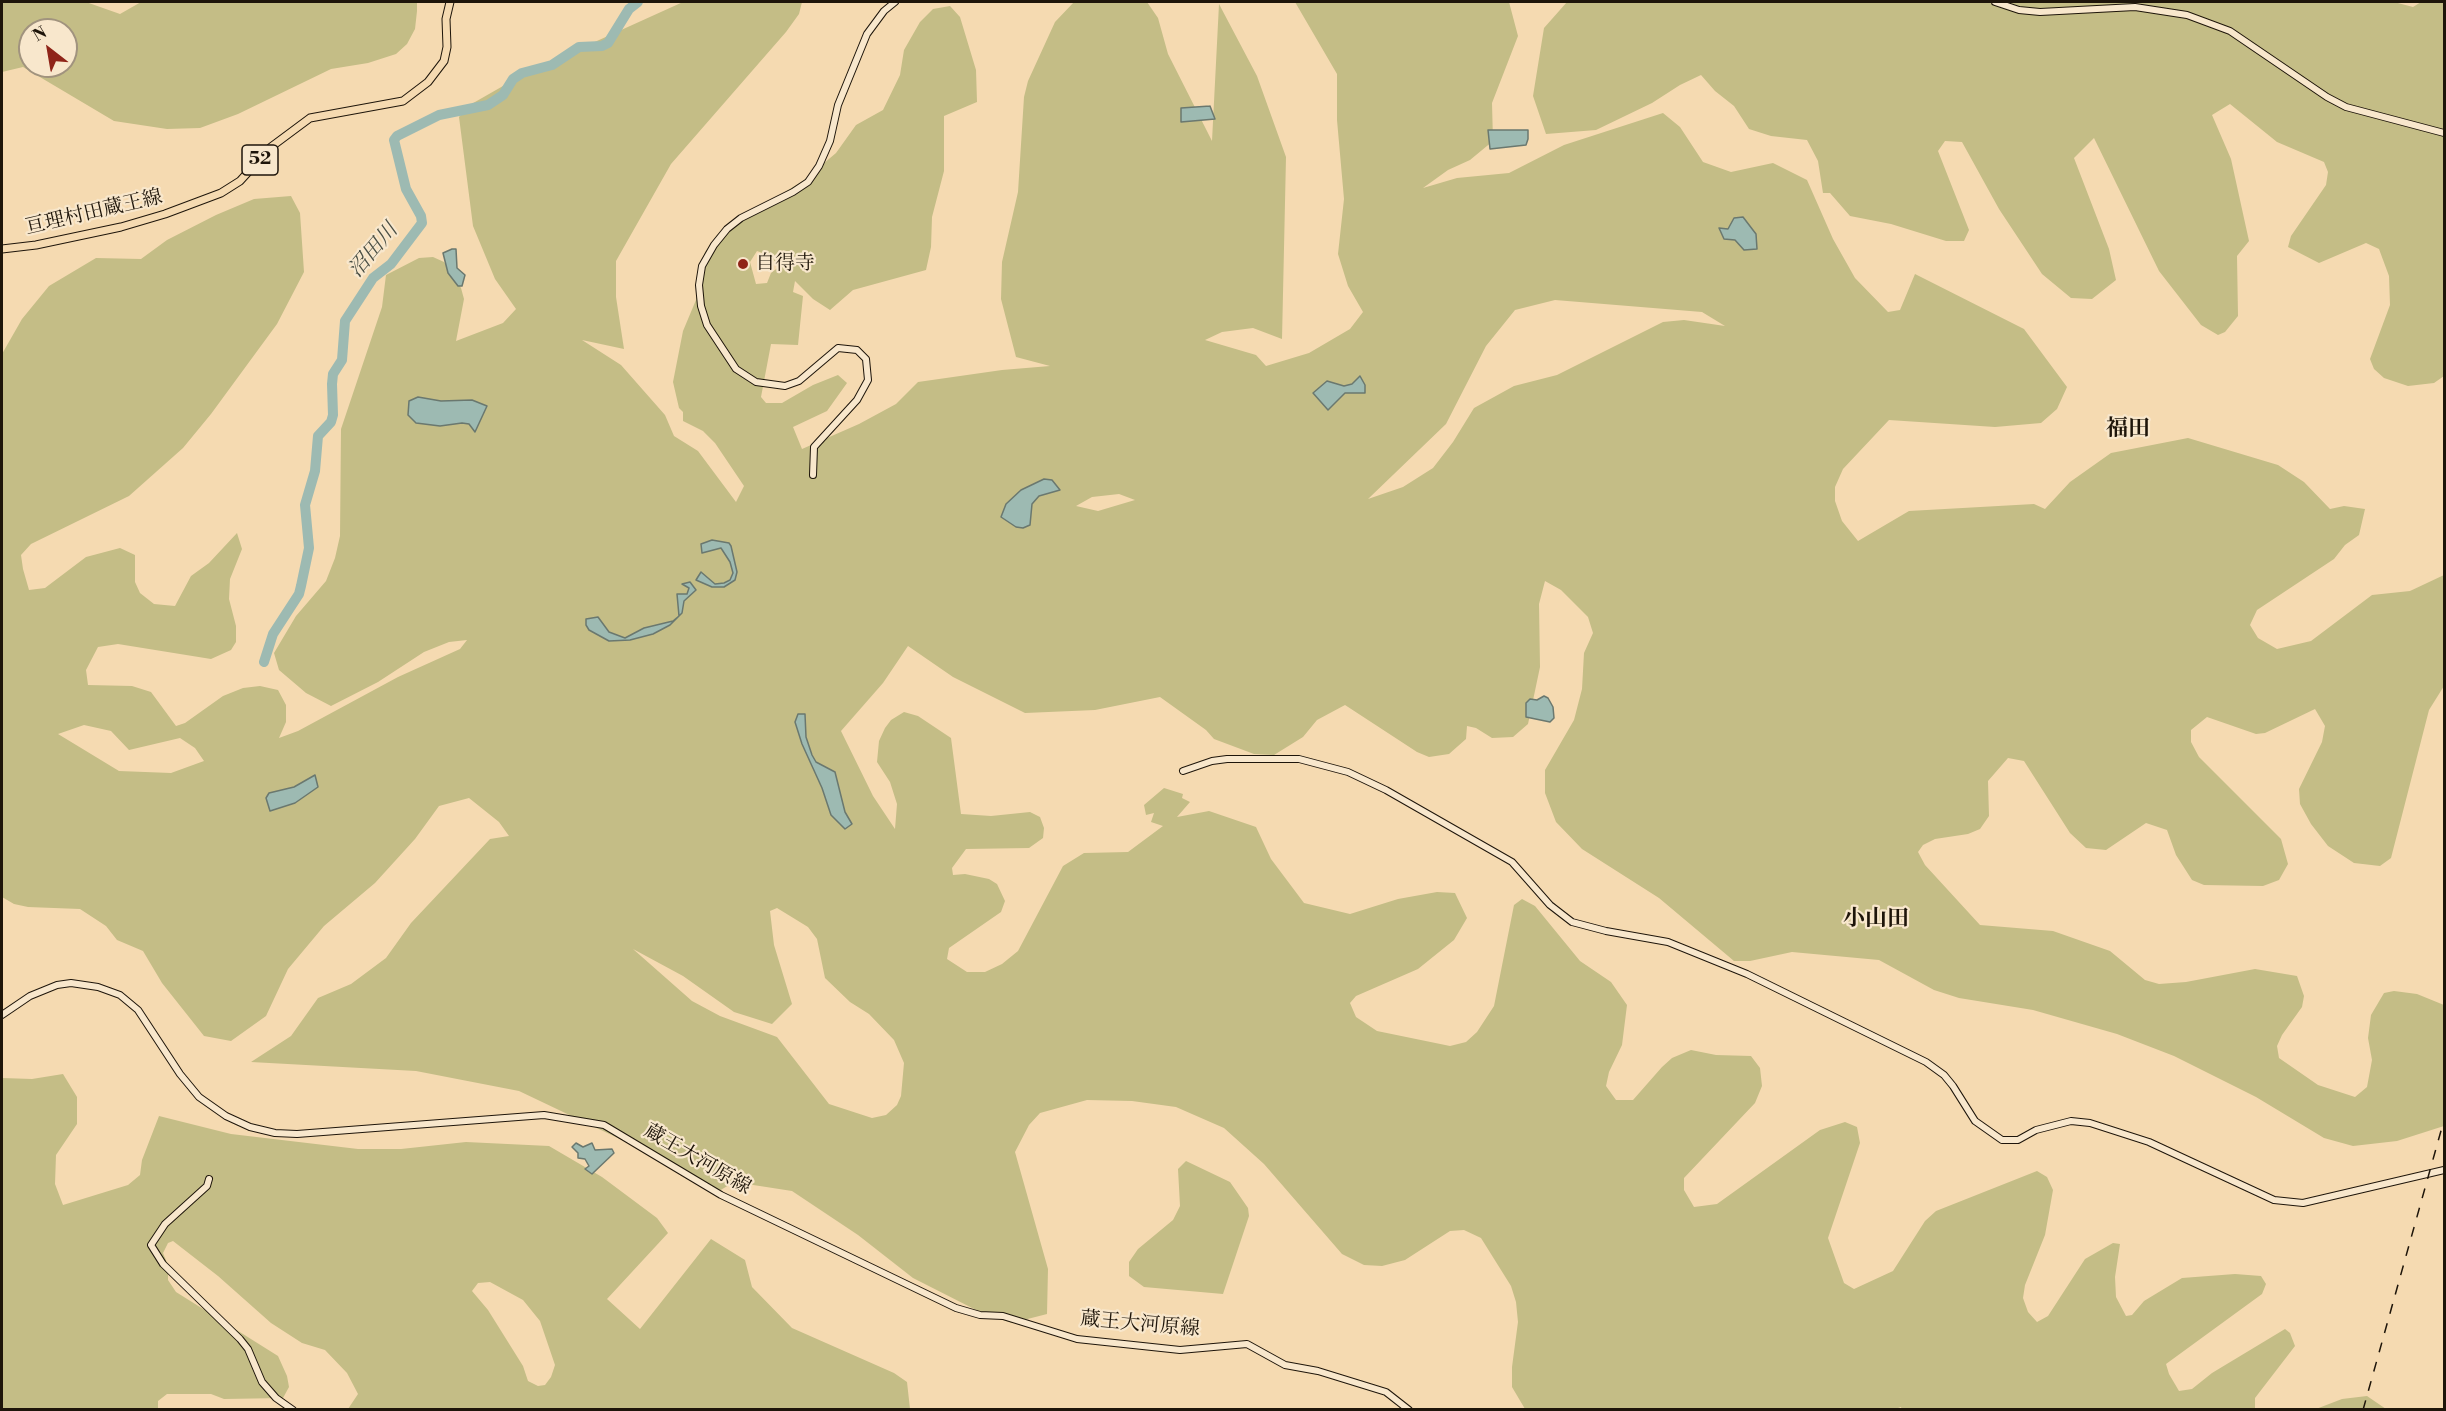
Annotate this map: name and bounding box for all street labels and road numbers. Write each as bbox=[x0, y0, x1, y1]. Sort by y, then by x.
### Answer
road number: 52 bbox=[242, 145, 278, 175]
street label: 亘理村田蔵王線 bbox=[23, 186, 165, 240]
street label: 蔵王大河原線 bbox=[639, 1120, 755, 1200]
street label: 蔵王大河原線 bbox=[1079, 1308, 1201, 1342]

